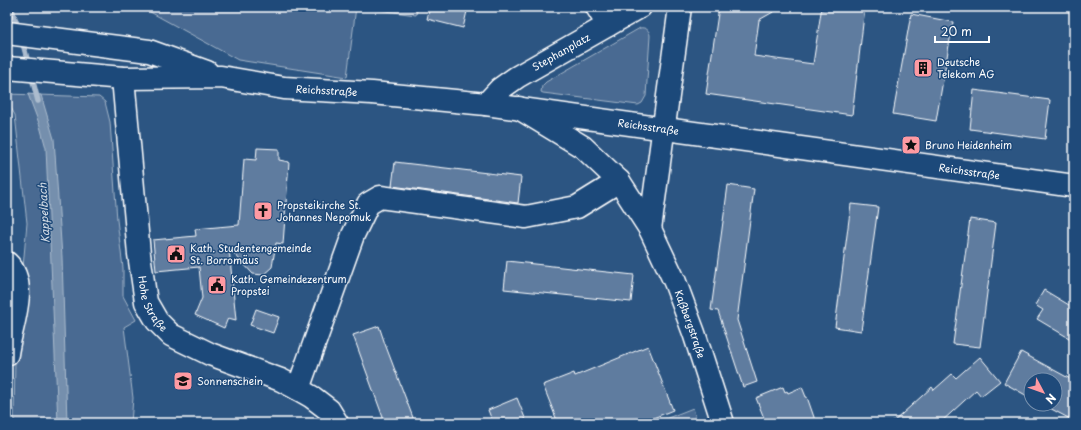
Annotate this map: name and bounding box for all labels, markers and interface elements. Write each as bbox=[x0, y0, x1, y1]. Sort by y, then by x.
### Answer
scale bar bbox=[935, 18, 989, 44]
text: 20 m bbox=[941, 22, 972, 40]
street label: Stephanplatz bbox=[529, 29, 593, 74]
place label: Deutsche Telekom AG bbox=[937, 54, 994, 81]
building icon: Deutsche Telekom AG bbox=[912, 57, 934, 79]
street label: Reichsstraße bbox=[295, 81, 358, 99]
street label: Reichsstraße bbox=[617, 114, 680, 138]
place icon: Bruno Heidenheim bbox=[900, 134, 922, 156]
place label: Bruno Heidenheim bbox=[925, 137, 1012, 152]
street label: Reichsstraße bbox=[938, 159, 1001, 183]
water label: Kappelbach bbox=[33, 182, 54, 244]
place label: Propsteikirche St. Johannes Nepomuk bbox=[277, 197, 371, 224]
church icon: Propsteikirche St. Johannes Nepomuk bbox=[252, 200, 274, 222]
place label: Kath. Studentengemeinde St. Borromäus bbox=[190, 240, 312, 267]
public building icon: Kath. Studentengemeinde St. Borromäus bbox=[165, 243, 187, 265]
place label: Kath. Gemeindezentrum Propstei bbox=[231, 271, 347, 298]
street label: Hohe Straße bbox=[135, 274, 171, 335]
public building icon: Kath. Gemeindezentrum Propstei bbox=[206, 274, 228, 296]
street label: Kaßbergstraße bbox=[672, 288, 710, 360]
school or university icon: Sonnenschein bbox=[172, 370, 194, 392]
north arrow bbox=[1023, 372, 1063, 412]
place label: Sonnenschein bbox=[197, 373, 263, 388]
text: N bbox=[1041, 390, 1060, 408]

